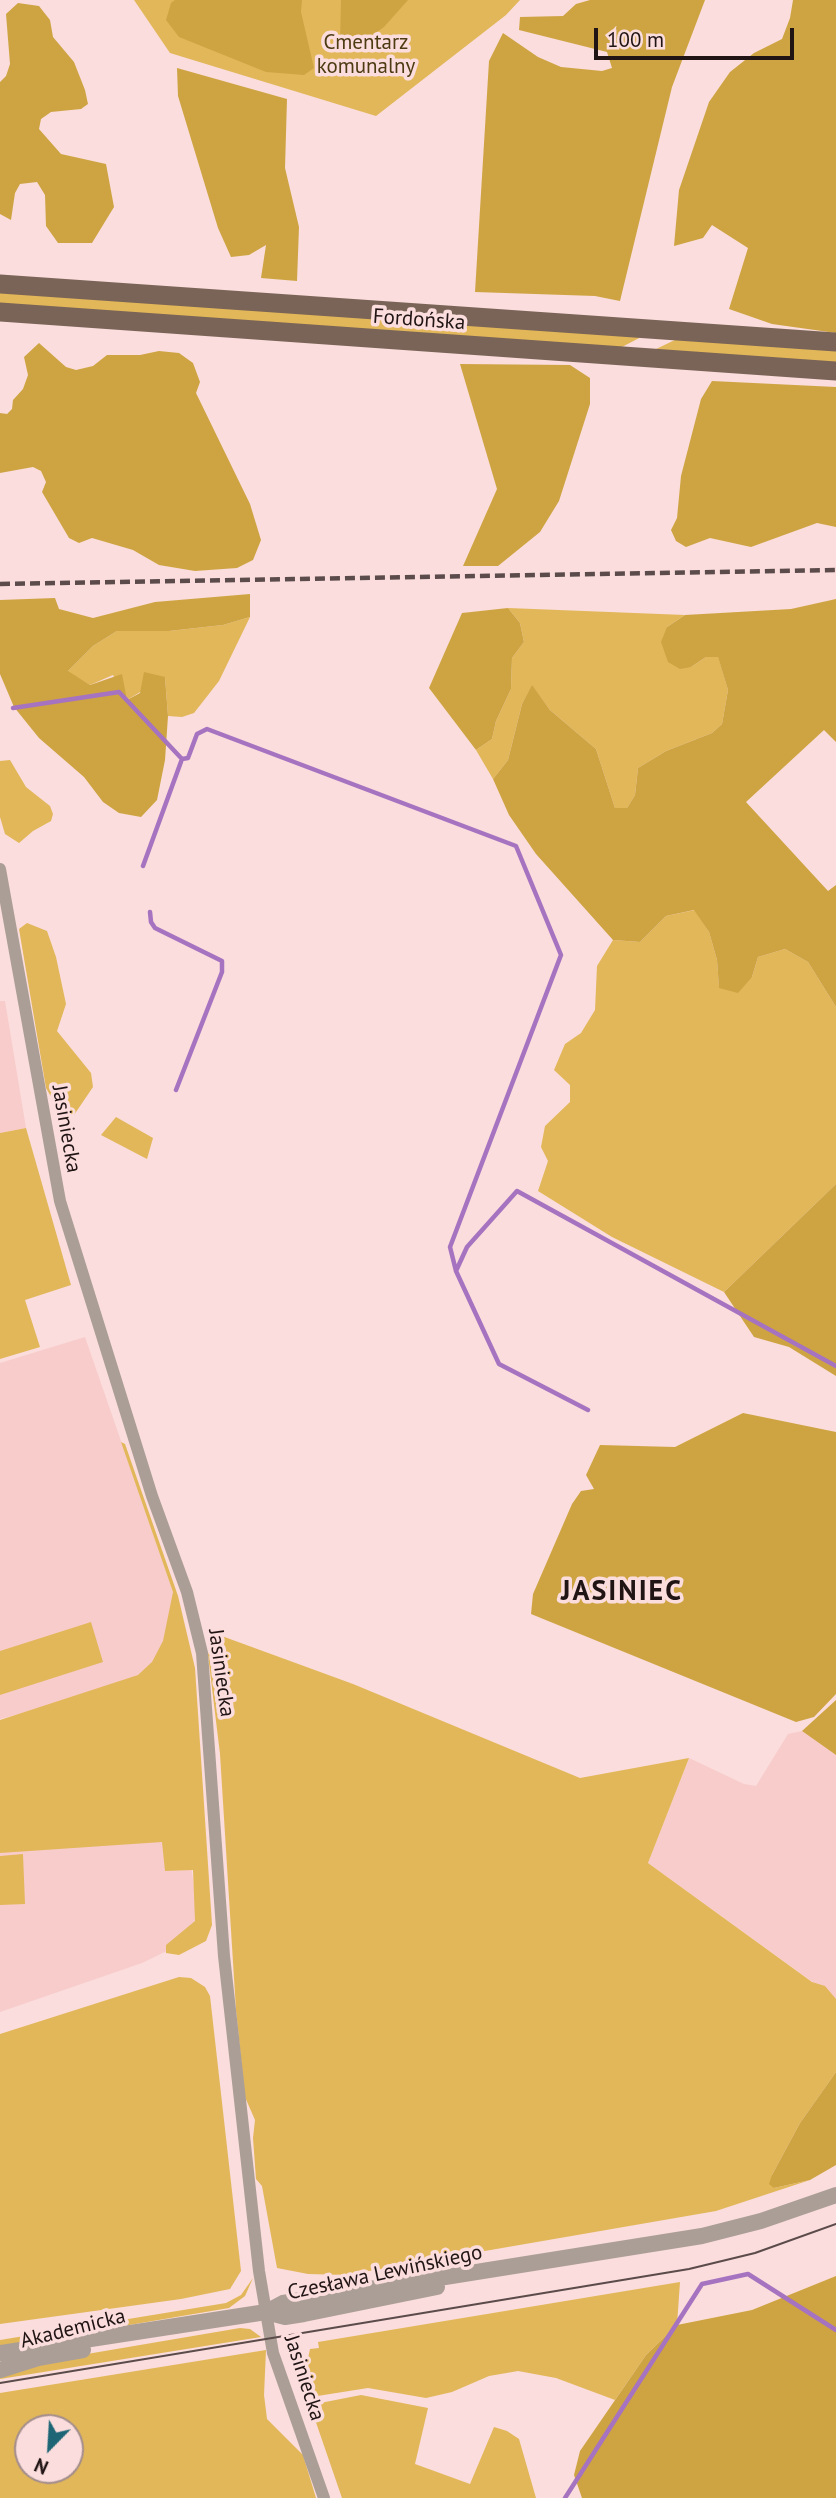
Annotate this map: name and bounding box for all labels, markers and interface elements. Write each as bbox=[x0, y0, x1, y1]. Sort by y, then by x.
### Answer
scale bar bbox=[598, 14, 798, 58]
text: 100 m bbox=[607, 26, 664, 53]
park label: Cmentarz komunalny bbox=[317, 30, 415, 80]
street label: Fordońska bbox=[372, 304, 466, 336]
street label: Jasiniecka bbox=[46, 1083, 86, 1175]
district label: JASINIEC bbox=[562, 1575, 682, 1609]
street label: Jasiniecka bbox=[202, 1627, 240, 1719]
street label: Czesława Lewińskiego bbox=[285, 2240, 485, 2306]
street label: Akademicka bbox=[18, 2304, 128, 2354]
street label: Jasiniecka bbox=[278, 2332, 330, 2424]
north arrow bbox=[14, 2414, 84, 2484]
text: N bbox=[31, 2453, 52, 2480]

